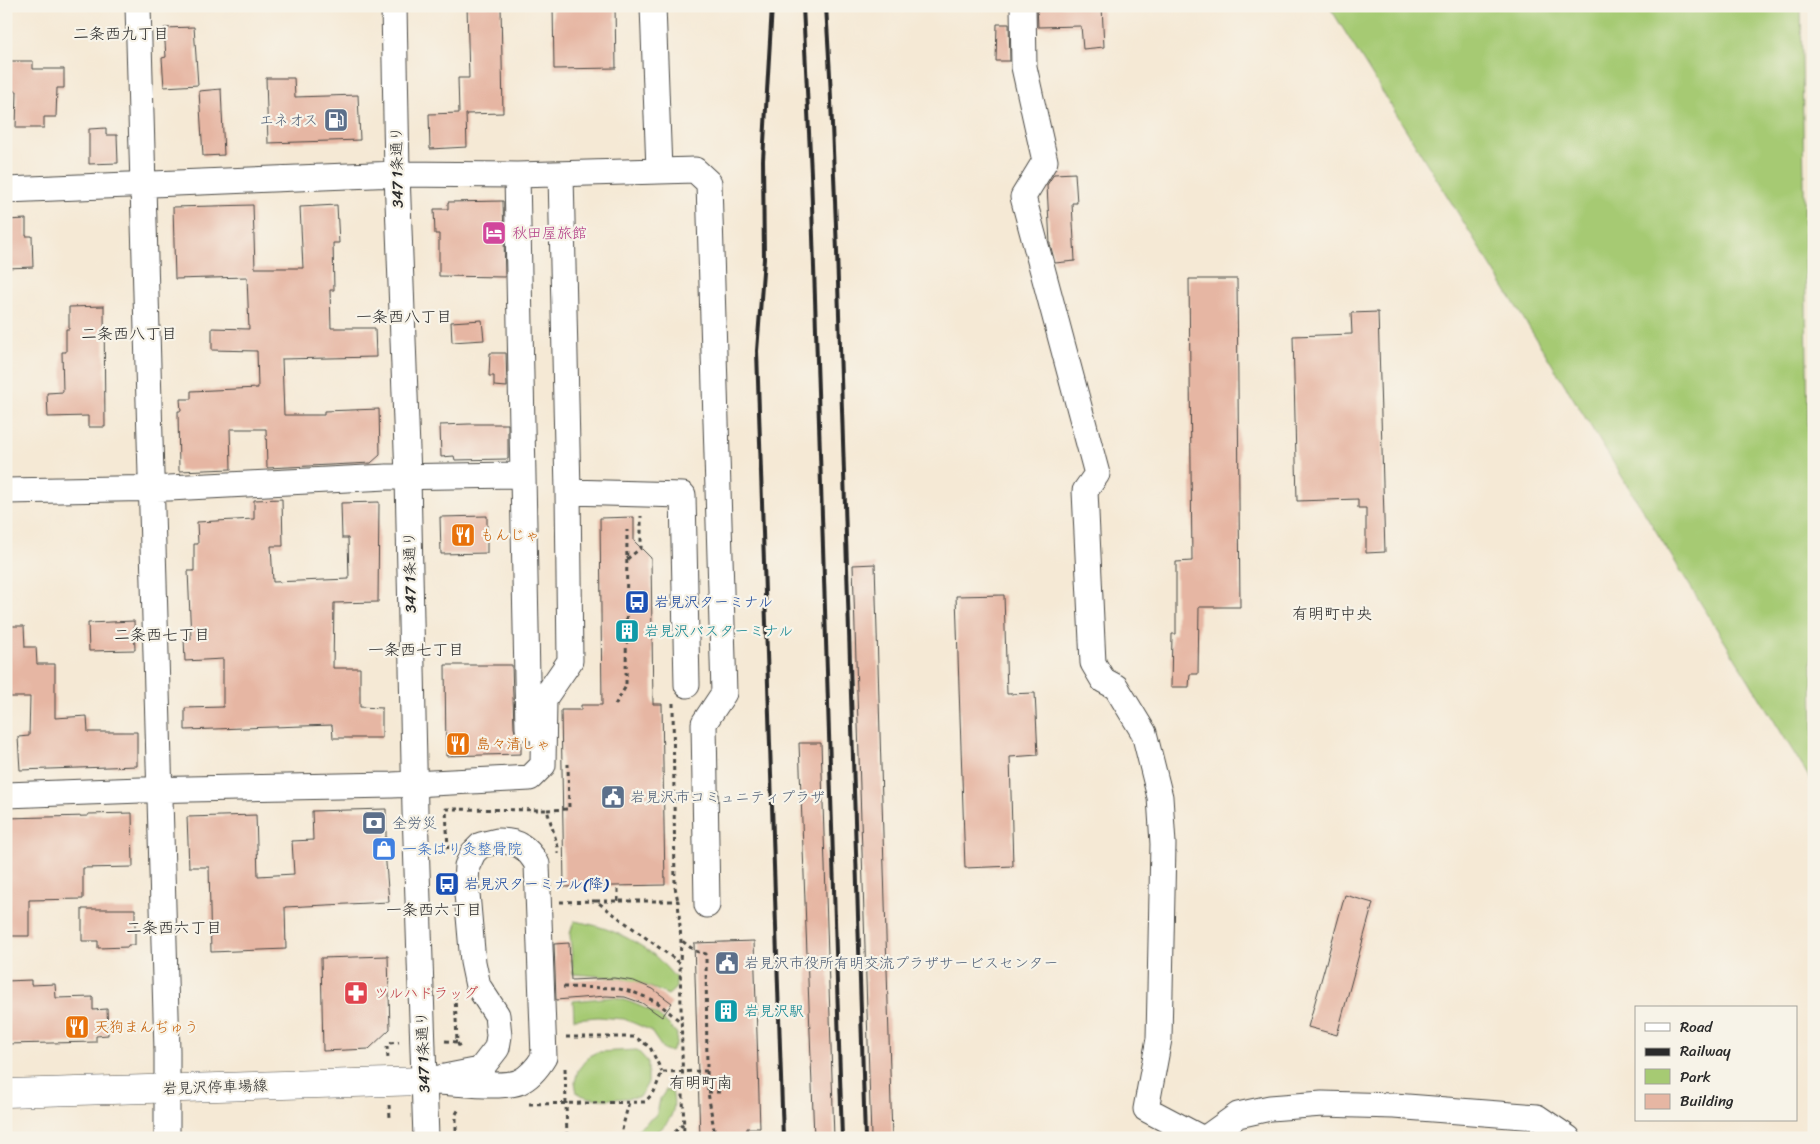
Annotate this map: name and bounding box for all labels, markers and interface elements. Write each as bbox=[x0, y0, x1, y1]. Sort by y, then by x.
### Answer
district label: 二条西九丁目 bbox=[73, 19, 169, 48]
place label: エネオス bbox=[259, 107, 318, 133]
fuel station icon: エネオス bbox=[323, 107, 349, 133]
street label: 347 1条通り bbox=[383, 126, 411, 208]
hotel icon: 秋田屋旅館 bbox=[481, 220, 507, 246]
place label: 秋田屋旅館 bbox=[512, 220, 587, 246]
district label: 一条西八丁目 bbox=[356, 302, 452, 331]
district label: 二条西八丁目 bbox=[81, 319, 177, 348]
restaurant icon: もんじゃ bbox=[450, 522, 476, 548]
place label: もんじゃ bbox=[480, 522, 540, 548]
street label: 347 1条通り bbox=[396, 531, 424, 613]
bus stop icon: 岩見沢ターミナル bbox=[624, 589, 650, 615]
place label: 岩見沢ターミナル bbox=[654, 589, 773, 615]
district label: 有明町中央 bbox=[1292, 599, 1372, 628]
building icon: 岩見沢バスターミナル bbox=[614, 618, 640, 644]
place label: 岩見沢バスターミナル bbox=[644, 618, 793, 644]
district label: 二条西七丁目 bbox=[114, 620, 210, 649]
district label: 一条西七丁目 bbox=[368, 635, 464, 664]
restaurant icon: 島々清しゃ bbox=[445, 731, 471, 757]
place label: 島々清しゃ bbox=[476, 731, 551, 757]
public building icon: 岩見沢市コミュニティプラザ bbox=[600, 784, 626, 810]
place label: 岩見沢市コミュニティプラザ bbox=[630, 784, 825, 810]
bank icon: 全労災 bbox=[361, 810, 387, 836]
place label: 全労災 bbox=[392, 810, 437, 836]
shop icon: 一条はり灸整骨院 bbox=[371, 836, 397, 862]
place label: 一条はり灸整骨院 bbox=[402, 836, 522, 862]
bus stop icon: 岩見沢ターミナル(降) bbox=[434, 871, 460, 897]
place label: 岩見沢ターミナル(降) bbox=[464, 871, 609, 897]
district label: 一条西六丁目 bbox=[386, 895, 482, 924]
district label: 二条西六丁目 bbox=[126, 913, 222, 942]
public building icon: 岩見沢市役所有明交流プラザサービスセンター bbox=[714, 950, 740, 976]
place label: 岩見沢市役所有明交流プラザサービスセンター bbox=[744, 950, 1058, 976]
pharmacy icon: ツルハドラッグ bbox=[343, 980, 369, 1006]
place label: ツルハドラッグ bbox=[374, 980, 478, 1006]
building icon: 岩見沢駅 bbox=[713, 998, 739, 1024]
place label: 岩見沢駅 bbox=[744, 998, 804, 1024]
legend bbox=[1635, 1006, 1798, 1122]
street label: 347 1条通り bbox=[409, 1011, 437, 1093]
restaurant icon: 天狗まんぢゅう bbox=[64, 1014, 90, 1040]
place label: 天狗まんぢゅう bbox=[94, 1014, 199, 1040]
text: Road bbox=[1680, 1014, 1713, 1040]
text: Railway bbox=[1680, 1038, 1731, 1064]
text: Park bbox=[1680, 1064, 1711, 1090]
district label: 有明町南 bbox=[669, 1068, 733, 1097]
street label: 岩見沢停車場線 bbox=[162, 1072, 268, 1102]
text: Building bbox=[1680, 1088, 1734, 1114]

